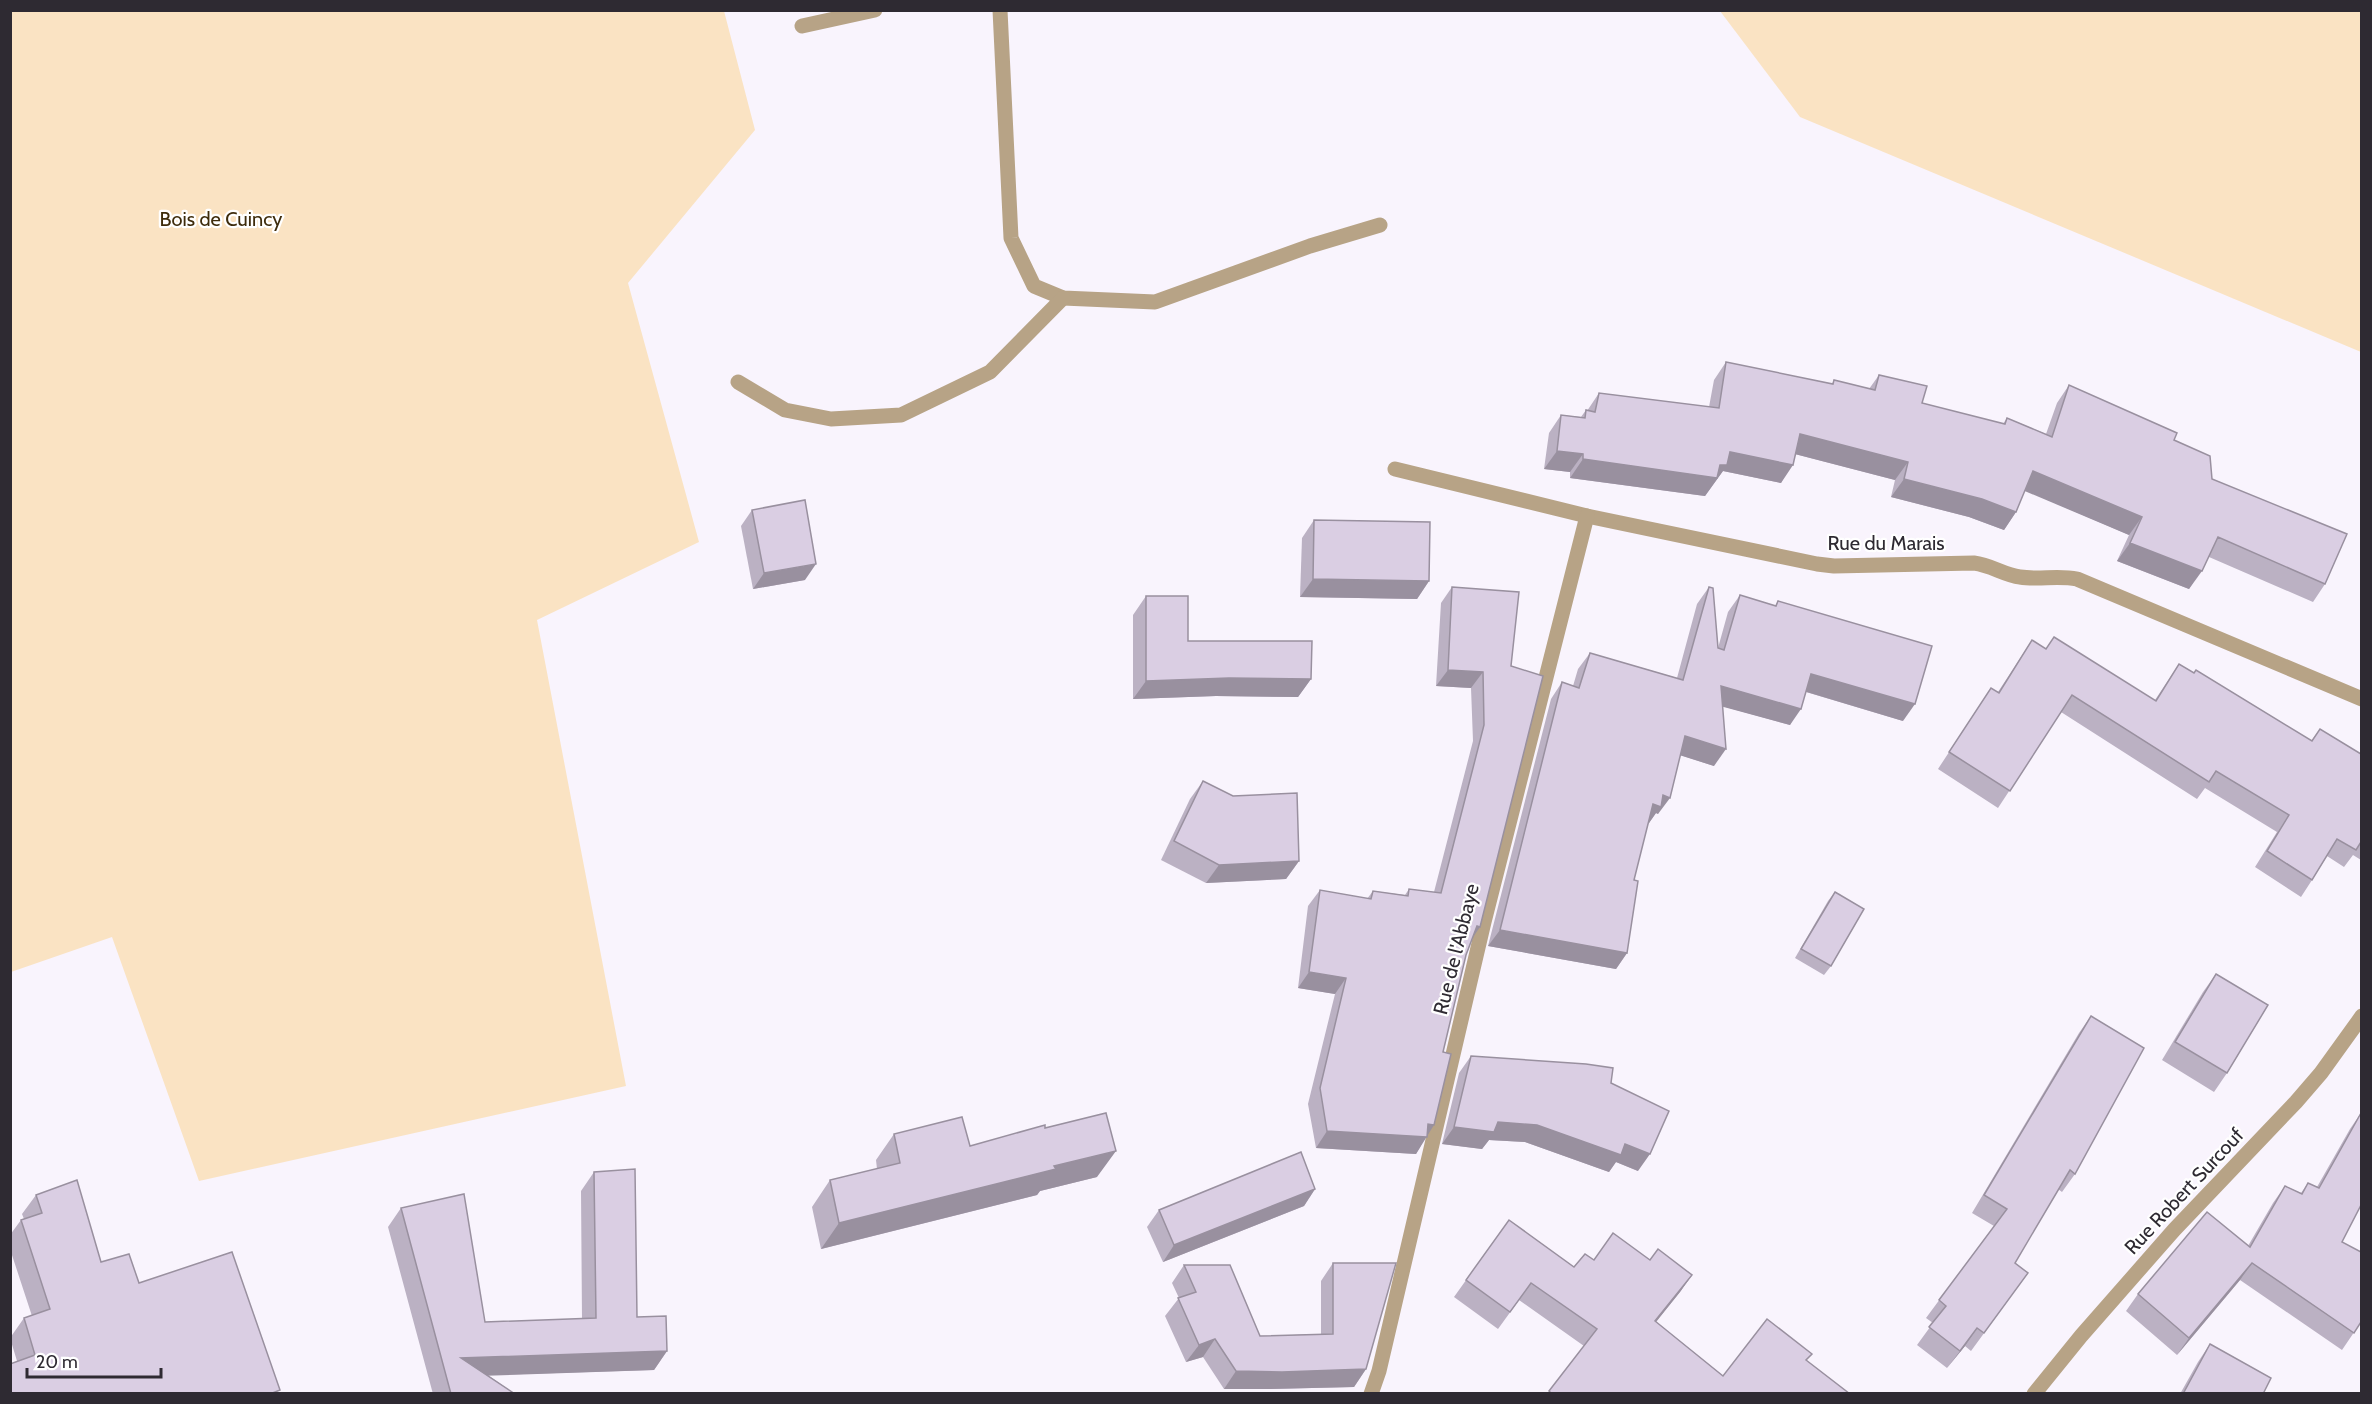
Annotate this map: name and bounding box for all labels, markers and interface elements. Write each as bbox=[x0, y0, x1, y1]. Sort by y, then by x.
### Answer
park label: Bois de Cuincy bbox=[160, 207, 282, 231]
street label: Rue du Marais bbox=[1827, 531, 1945, 555]
street label: Rue de l'Abbaye bbox=[1428, 881, 1484, 1017]
street label: Rue Robert Surcouf bbox=[2119, 1123, 2249, 1259]
scale bar bbox=[27, 1341, 160, 1379]
text: 20 m bbox=[36, 1351, 78, 1373]

